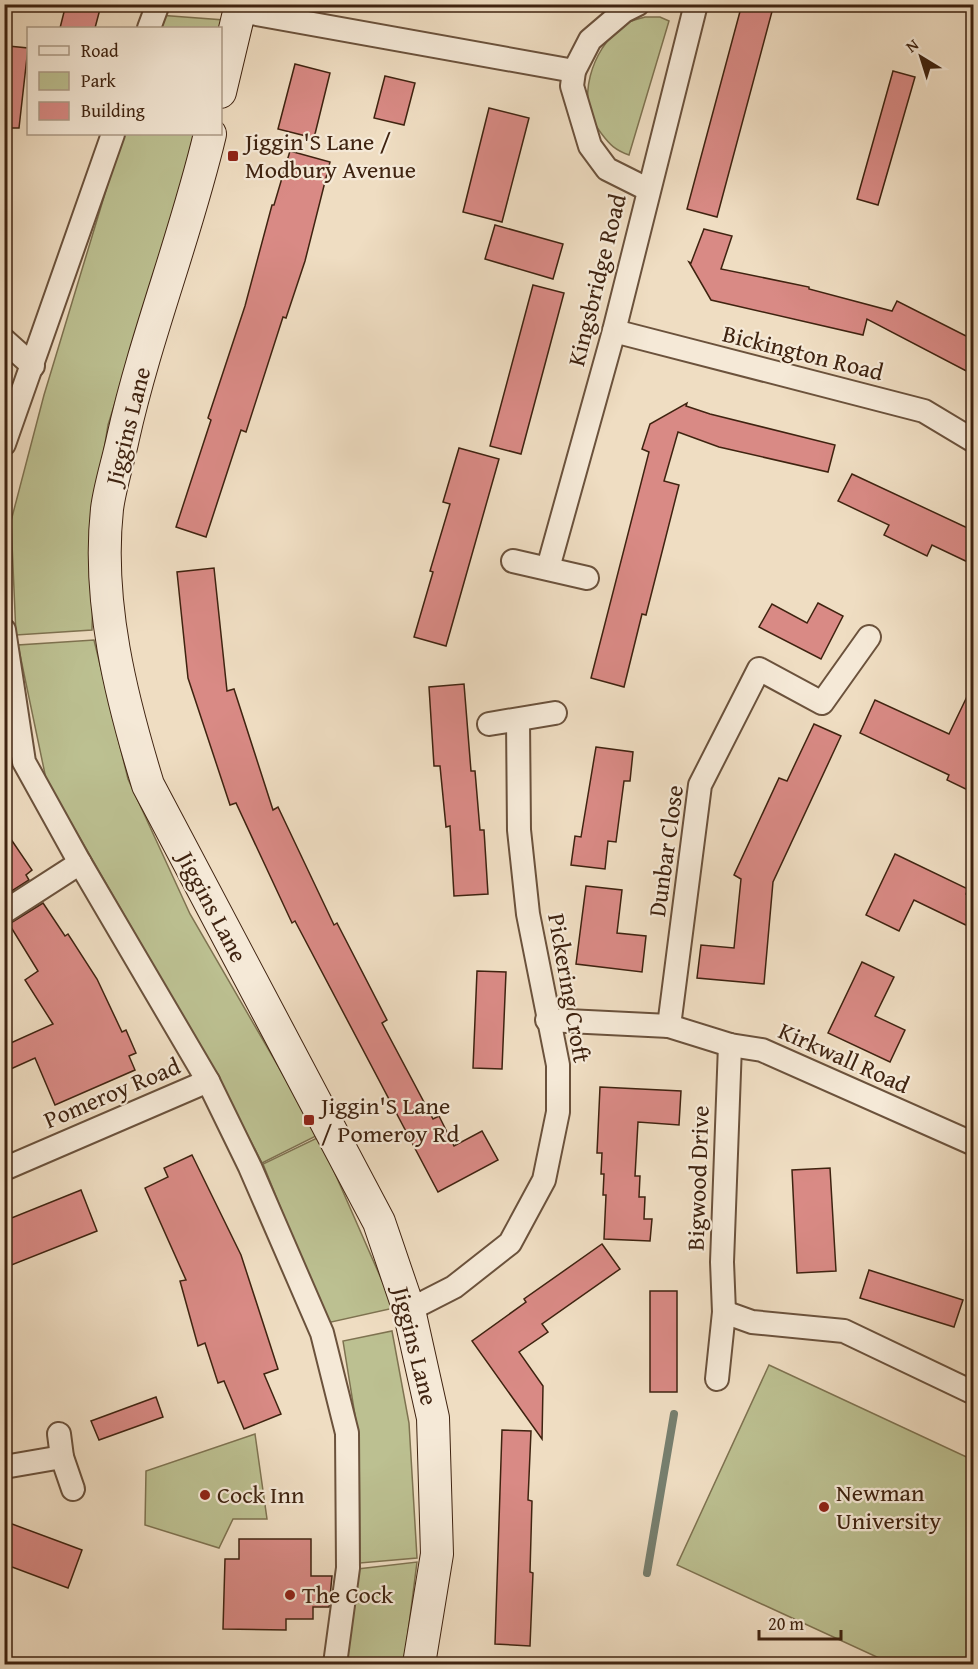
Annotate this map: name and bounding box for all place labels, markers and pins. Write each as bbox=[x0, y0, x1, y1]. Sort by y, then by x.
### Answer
place label: Jiggin'S Lane / Modbury Avenue bbox=[242, 124, 416, 187]
marker: Jiggin'S Lane / Modbury Avenue bbox=[226, 149, 240, 163]
place label: Jiggin'S Lane / Pomeroy Rd bbox=[318, 1088, 459, 1151]
marker: Jiggin'S Lane / Pomeroy Rd bbox=[302, 1113, 316, 1127]
place label: Newman University bbox=[836, 1475, 941, 1538]
place label: Cock Inn bbox=[217, 1477, 305, 1512]
marker: Cock Inn bbox=[198, 1488, 212, 1502]
marker: Newman University bbox=[817, 1500, 831, 1514]
place label: The Cock bbox=[302, 1577, 394, 1612]
marker: The Cock bbox=[283, 1588, 297, 1602]

